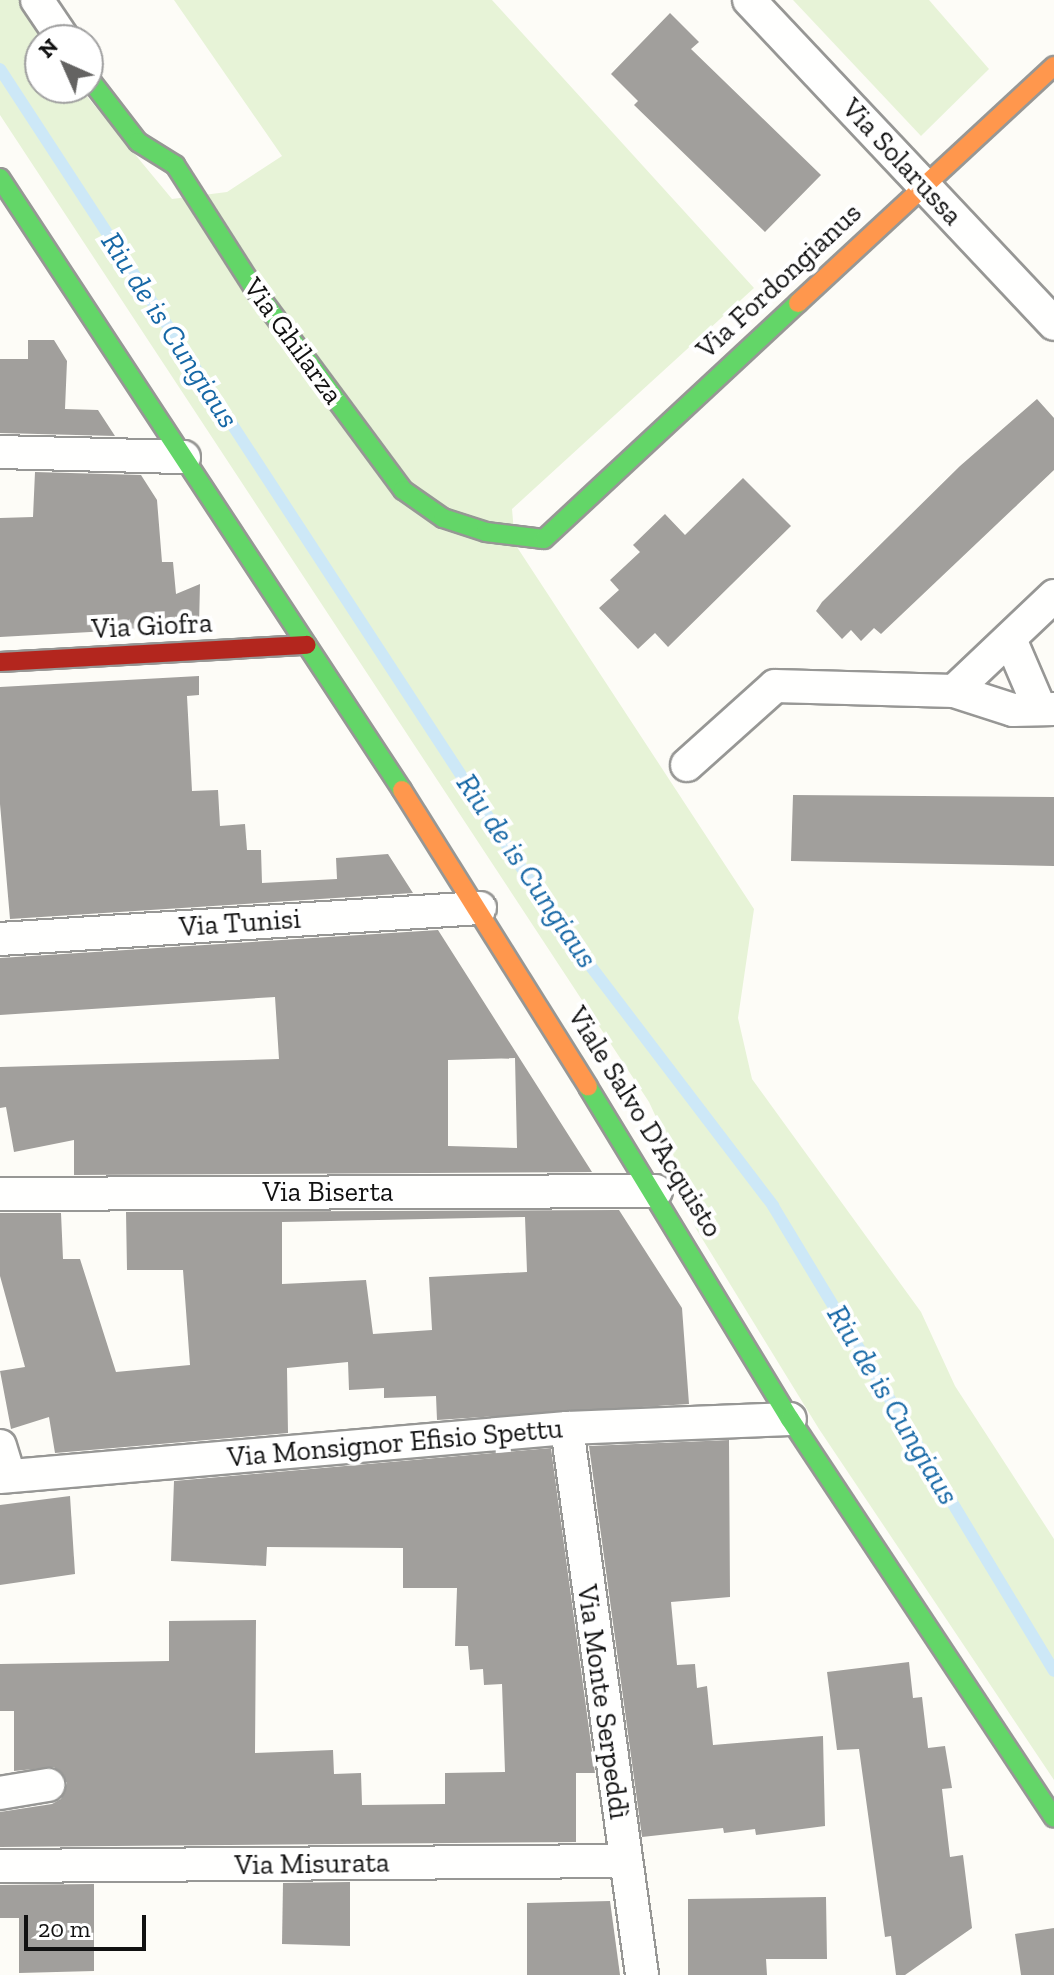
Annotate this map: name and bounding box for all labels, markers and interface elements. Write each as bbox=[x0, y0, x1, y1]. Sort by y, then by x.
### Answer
north arrow bbox=[24, 24, 104, 104]
text: N bbox=[33, 33, 64, 64]
street label: Via Solarussa bbox=[835, 92, 969, 232]
street label: Via Fordongianus bbox=[690, 196, 868, 366]
water label: Riu de is Cungiaus bbox=[93, 225, 247, 435]
street label: Via Ghilarza bbox=[236, 271, 350, 411]
street label: Via Giofra bbox=[91, 606, 213, 646]
water label: Riu de is Cungiaus bbox=[449, 767, 605, 975]
street label: Via Tunisi bbox=[178, 902, 302, 944]
street label: Viale Salvo D'Acquisto bbox=[560, 1001, 730, 1243]
street label: Via Biserta bbox=[262, 1175, 394, 1209]
water label: Riu de is Cungiaus bbox=[819, 1299, 967, 1511]
street label: Via Monsignor Efisio Spettu bbox=[226, 1412, 564, 1474]
street label: Via Monte Serpeddì bbox=[570, 1582, 636, 1822]
street label: Via Misurata bbox=[234, 1846, 390, 1882]
scale bar bbox=[28, 1899, 150, 1949]
text: 20 m bbox=[38, 1914, 90, 1943]

